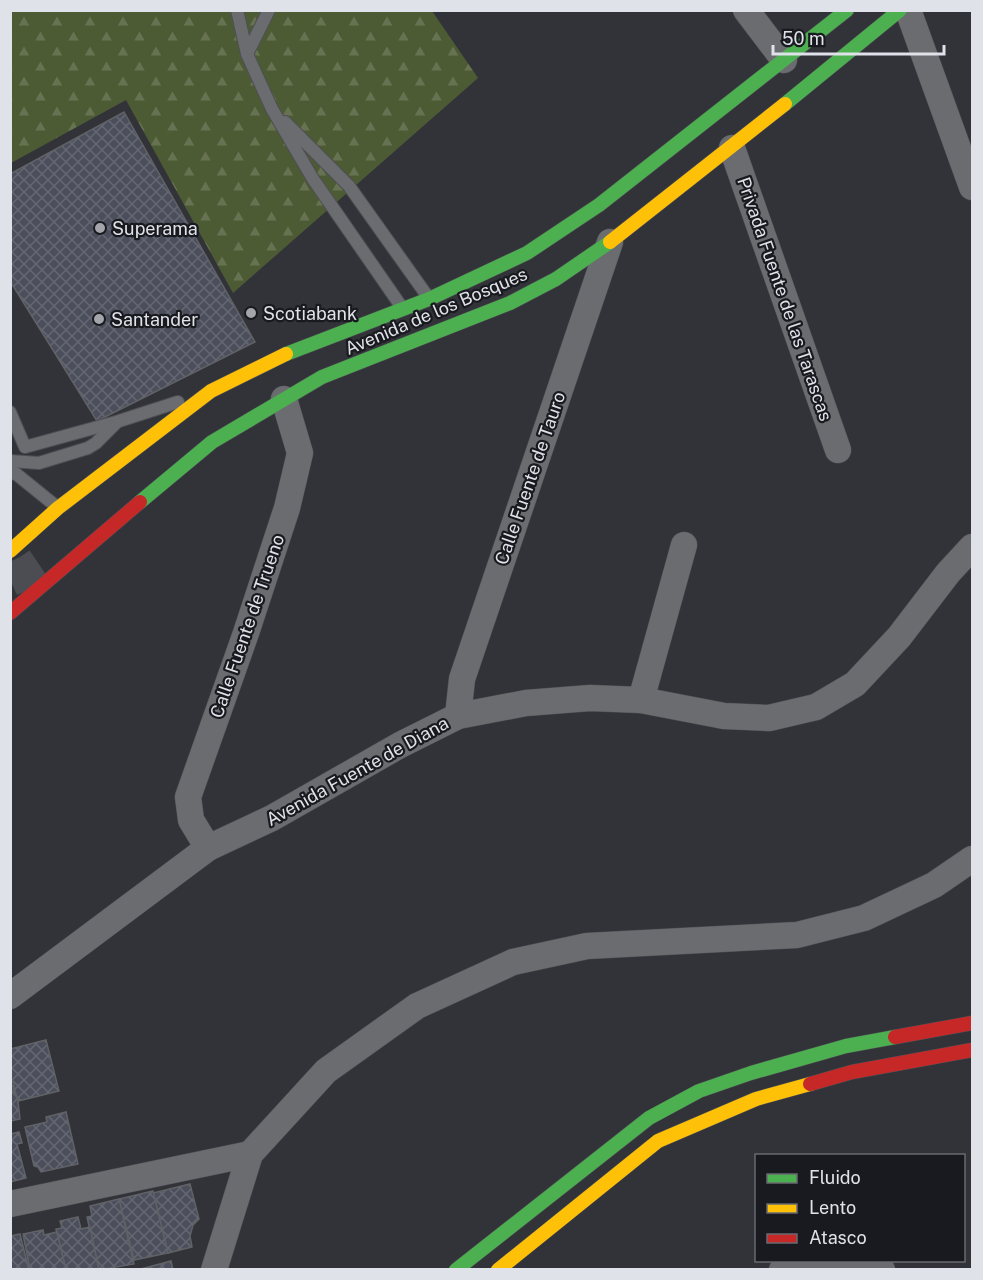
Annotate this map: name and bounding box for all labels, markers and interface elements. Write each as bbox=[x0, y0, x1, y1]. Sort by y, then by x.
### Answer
scale bar bbox=[773, 18, 944, 56]
text: 50 m bbox=[782, 28, 825, 49]
street label: Privada Fuente de las Tarascas bbox=[733, 174, 837, 424]
place label: Superama bbox=[112, 218, 198, 239]
marker: Superama bbox=[93, 221, 107, 235]
street label: Avenida de los Bosques bbox=[342, 263, 530, 359]
place label: Scotiabank bbox=[263, 303, 357, 324]
marker: Scotiabank bbox=[244, 306, 258, 320]
place label: Santander bbox=[111, 309, 198, 330]
marker: Santander bbox=[92, 312, 106, 326]
street label: Calle Fuente de Tauro bbox=[491, 389, 569, 567]
street label: Calle Fuente de Trueno bbox=[206, 532, 288, 720]
street label: Avenida Fuente de Diana bbox=[262, 712, 452, 830]
legend bbox=[755, 1154, 965, 1262]
text: Fluido bbox=[809, 1167, 861, 1188]
text: Lento bbox=[809, 1197, 856, 1218]
text: Atasco bbox=[809, 1227, 867, 1248]

